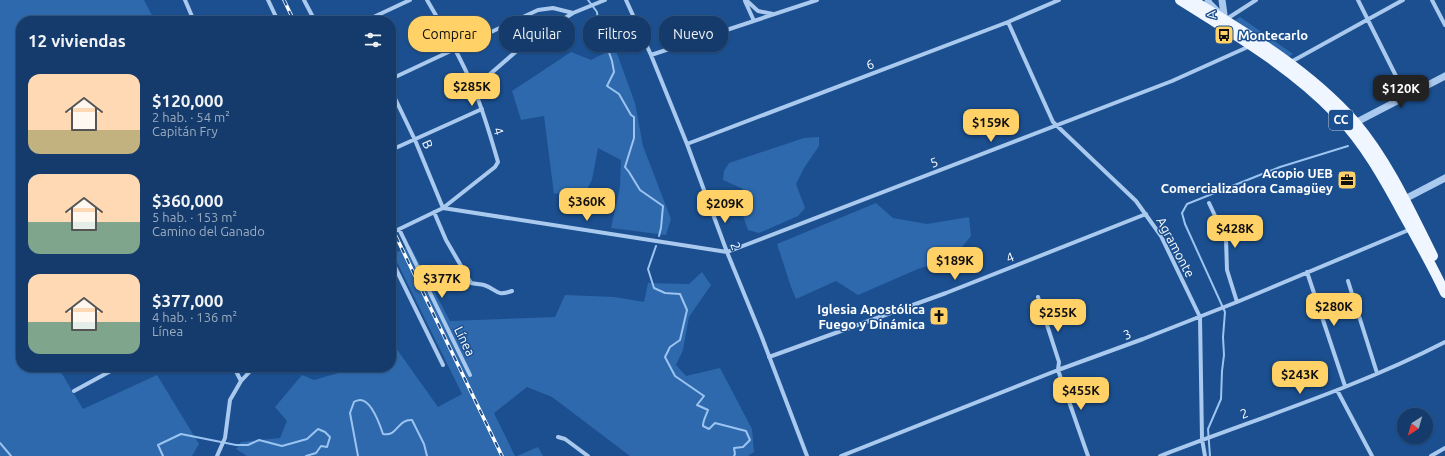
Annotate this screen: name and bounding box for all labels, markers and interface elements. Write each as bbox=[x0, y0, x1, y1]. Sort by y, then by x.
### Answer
street label: A bbox=[1204, 10, 1218, 20]
chip: Comprar bbox=[408, 16, 491, 52]
chip: Alquilar bbox=[499, 16, 575, 52]
chip: Filtros bbox=[583, 16, 651, 52]
chip: Nuevo bbox=[659, 16, 728, 52]
bus stop icon: Montecarlo bbox=[1213, 24, 1235, 46]
place label: Montecarlo bbox=[1238, 28, 1308, 42]
icon: filters bbox=[362, 29, 384, 51]
text: 12 viviendas bbox=[28, 31, 126, 50]
street label: 6 bbox=[864, 56, 876, 72]
pin: $285K bbox=[444, 73, 500, 107]
pin: $120K bbox=[1373, 75, 1429, 109]
text: $285K bbox=[453, 79, 491, 93]
text: $120K bbox=[1382, 81, 1420, 95]
icon: home bbox=[60, 90, 108, 138]
text: $120,000 bbox=[152, 91, 223, 110]
pin: $159K bbox=[963, 109, 1019, 143]
text: 2 hab. · 54 m² bbox=[152, 110, 230, 124]
road number: CC bbox=[1329, 110, 1353, 130]
text: $159K bbox=[972, 115, 1010, 129]
text: Capitán Fry bbox=[152, 124, 218, 138]
street label: 4 bbox=[491, 125, 507, 137]
street label: B bbox=[420, 137, 436, 151]
street label: 5 bbox=[928, 154, 940, 170]
place label: Acopio UEB Comercializadora Camagüey bbox=[1161, 166, 1333, 195]
office icon: Acopio UEB Comercializadora Camagüey bbox=[1336, 169, 1358, 191]
pin: $360K bbox=[559, 188, 615, 222]
icon: home bbox=[60, 190, 108, 238]
pin: $209K bbox=[697, 190, 753, 224]
text: $360,000 bbox=[152, 191, 223, 210]
text: $360K bbox=[568, 194, 606, 208]
text: $209K bbox=[706, 196, 744, 210]
text: 5 hab. · 153 m² bbox=[152, 210, 237, 224]
street label: Agramonte bbox=[1154, 215, 1198, 279]
pin: $428K bbox=[1207, 215, 1263, 249]
text: $428K bbox=[1216, 221, 1254, 235]
text: Camino del Ganado bbox=[152, 224, 265, 238]
street label: 2 bbox=[728, 240, 744, 252]
pin: $189K bbox=[927, 247, 983, 281]
street label: 4 bbox=[1004, 249, 1016, 265]
text: $189K bbox=[936, 253, 974, 267]
pin: $377K bbox=[414, 265, 470, 299]
text: $377K bbox=[423, 271, 461, 285]
icon: home bbox=[60, 290, 108, 338]
text: $377,000 bbox=[152, 291, 223, 310]
pin: $280K bbox=[1306, 293, 1362, 327]
pin: $255K bbox=[1030, 299, 1086, 333]
text: $280K bbox=[1315, 299, 1353, 313]
place label: Iglesia Apostólica Fuego y Dinámica bbox=[817, 302, 925, 331]
church icon: Iglesia Apostólica Fuego y Dinámica bbox=[928, 305, 950, 327]
text: $255K bbox=[1039, 305, 1077, 319]
text: 4 hab. · 136 m² bbox=[152, 310, 237, 324]
text: Línea bbox=[152, 324, 183, 338]
street label: Línea bbox=[452, 324, 478, 358]
street label: 3 bbox=[1121, 326, 1133, 342]
pin: $243K bbox=[1272, 361, 1328, 395]
text: $243K bbox=[1281, 367, 1319, 381]
pin: $455K bbox=[1053, 377, 1109, 411]
text: $455K bbox=[1062, 383, 1100, 397]
street label: 2 bbox=[1238, 405, 1250, 421]
north arrow bbox=[1397, 408, 1433, 444]
map controls bbox=[1397, 408, 1433, 444]

